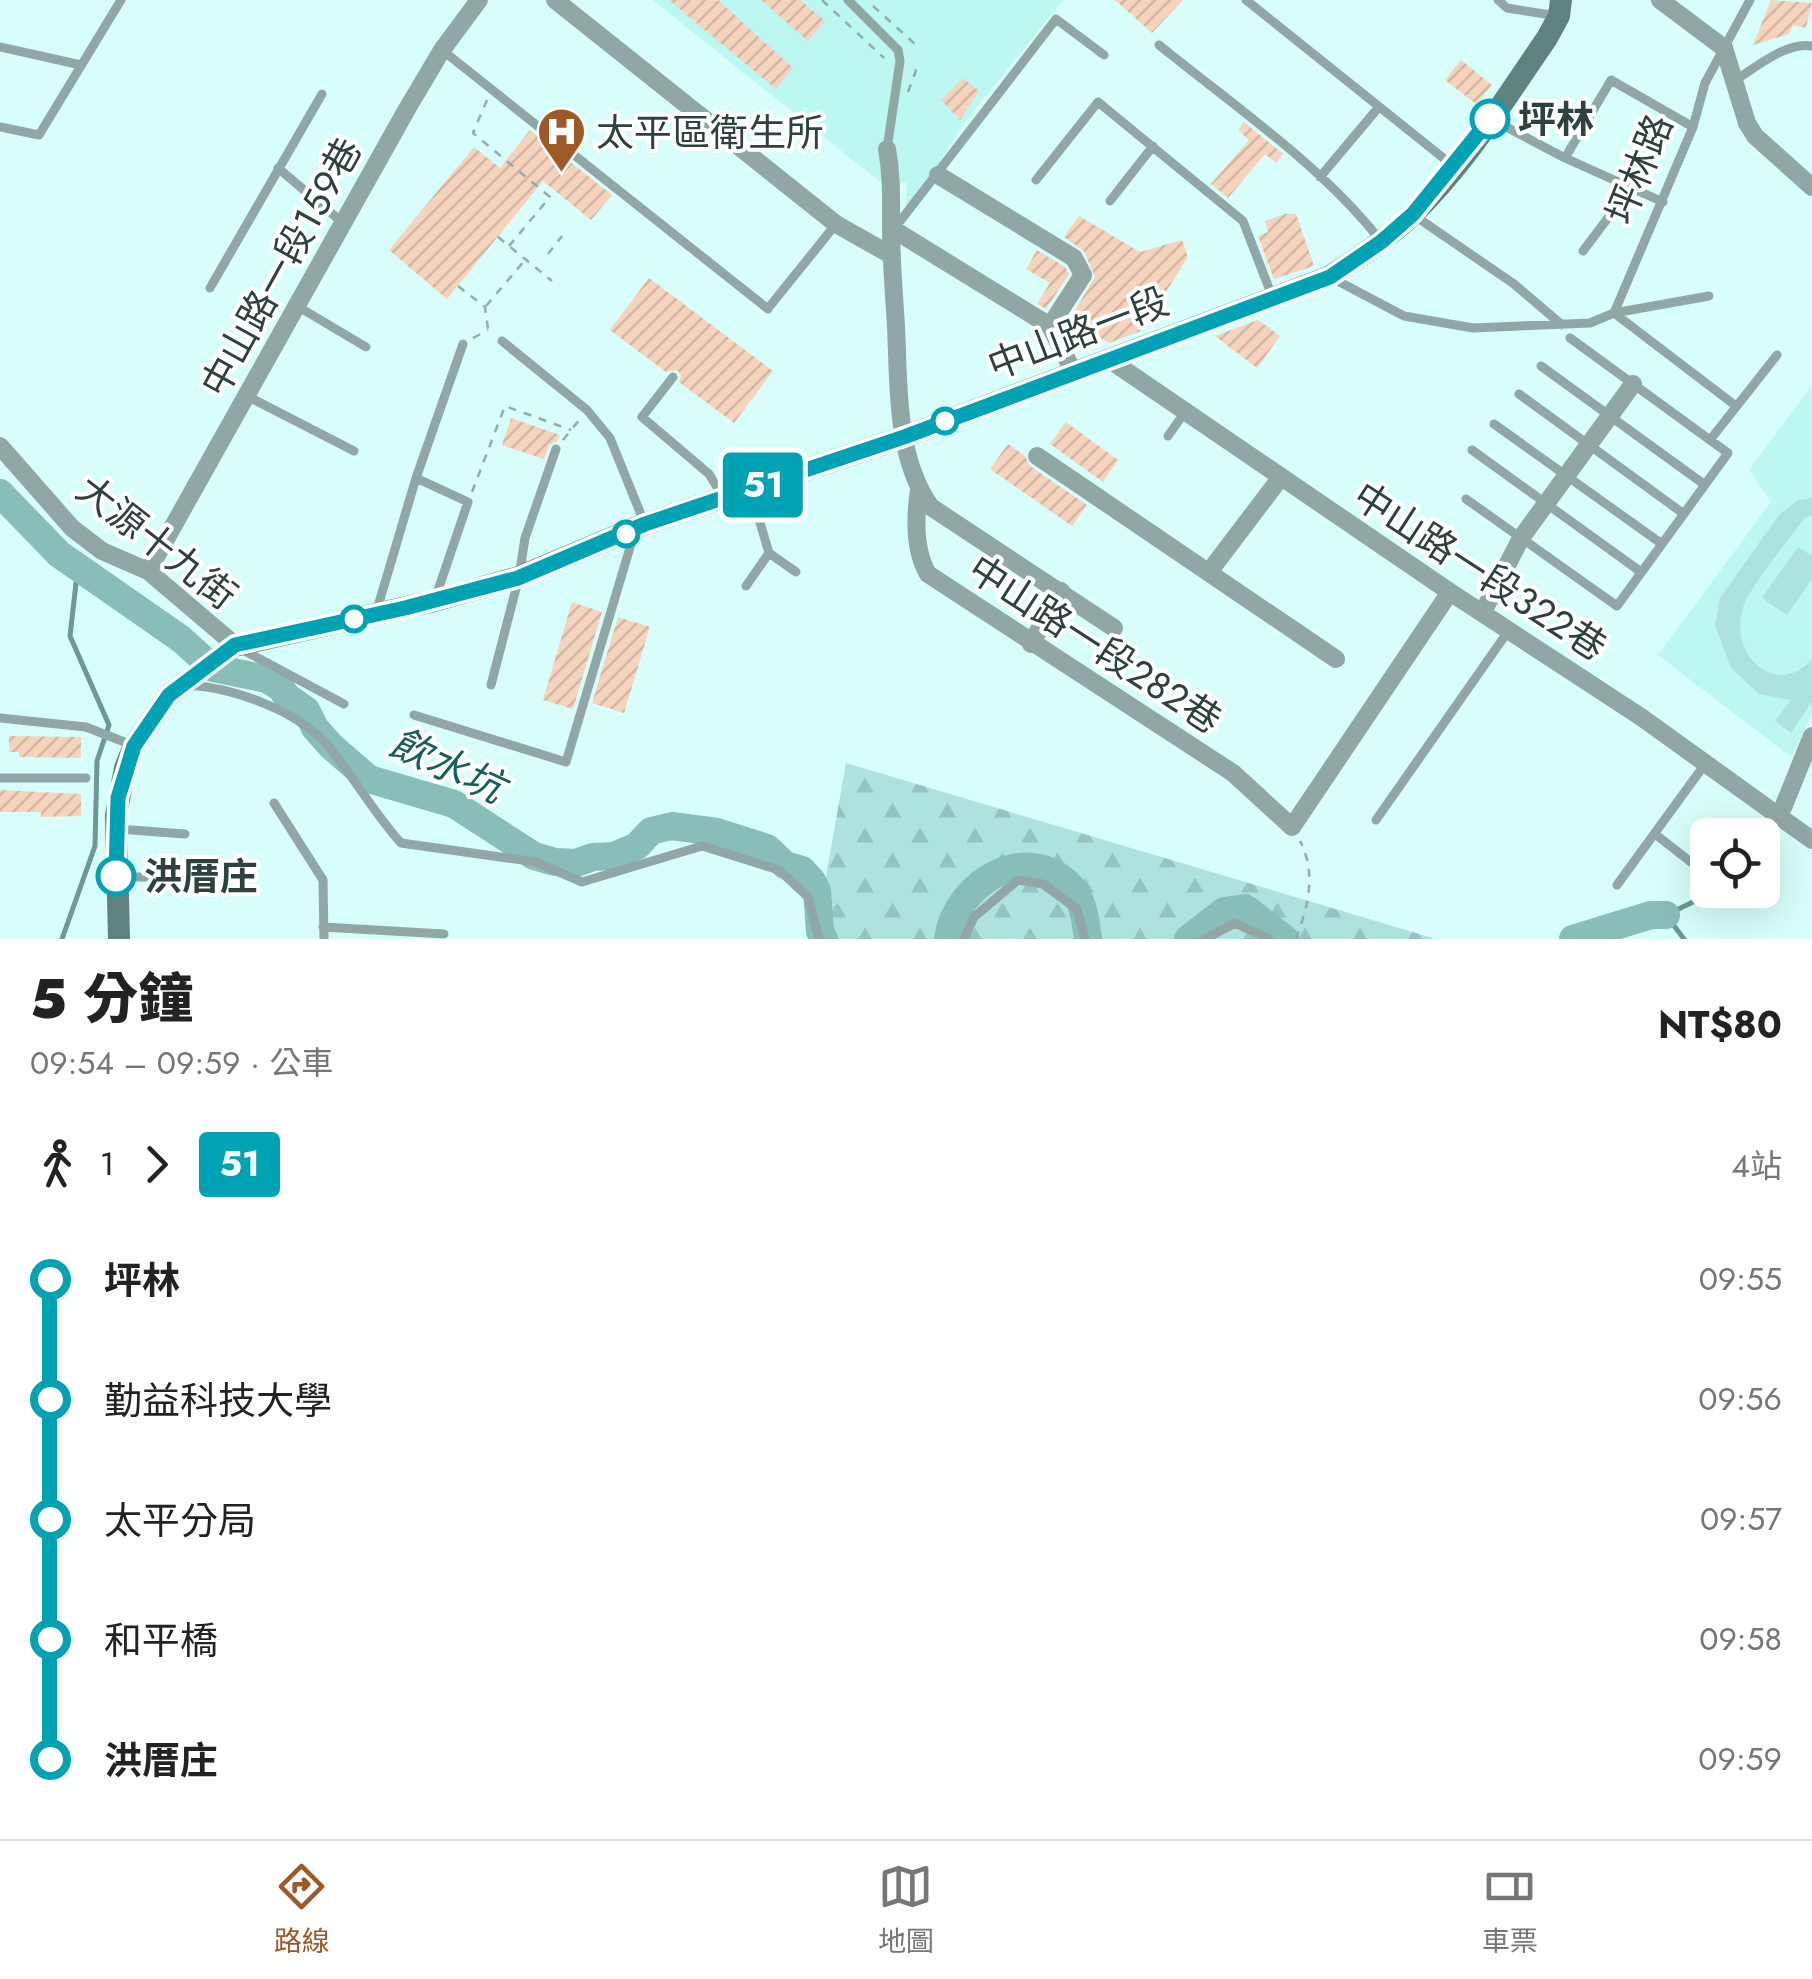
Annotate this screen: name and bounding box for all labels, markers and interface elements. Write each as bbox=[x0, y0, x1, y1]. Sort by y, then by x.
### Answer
place label: 坪林 bbox=[1518, 92, 1594, 147]
marker: 坪林 bbox=[1471, 100, 1509, 138]
place label: 太平區衛生所 bbox=[596, 105, 824, 160]
hospital icon: 太平區衛生所 bbox=[535, 106, 587, 174]
street label: 坪林路 bbox=[1592, 106, 1686, 232]
street label: 中山路一段159巷 bbox=[187, 128, 375, 406]
street label: 中山路一段 bbox=[979, 273, 1177, 393]
unlabelled marker bbox=[932, 408, 958, 434]
line badge: 51 bbox=[718, 452, 808, 518]
text: 51 bbox=[743, 460, 783, 510]
street label: 大源十九街 bbox=[65, 462, 249, 622]
street label: 中山路一段322巷 bbox=[1343, 468, 1617, 674]
unlabelled marker bbox=[613, 521, 639, 547]
street label: 中山路一段282巷 bbox=[958, 541, 1232, 747]
unlabelled marker bbox=[341, 606, 367, 632]
water label: 飲水坑 bbox=[380, 713, 519, 819]
map controls bbox=[1690, 818, 1780, 908]
button: locate bbox=[1690, 818, 1780, 908]
place label: 洪厝庄 bbox=[144, 849, 258, 904]
marker: 洪厝庄 bbox=[97, 857, 135, 895]
text: 5 分鐘 bbox=[30, 959, 193, 1039]
text: NT$80 bbox=[1658, 997, 1782, 1052]
text: 09:54 – 09:59 · 公車 bbox=[30, 1040, 333, 1086]
icon: walk bbox=[30, 1137, 85, 1192]
icon: forward bbox=[129, 1137, 184, 1192]
text: 51 bbox=[219, 1139, 260, 1189]
text: 1 bbox=[100, 1141, 114, 1187]
text: 4站 bbox=[1731, 1143, 1782, 1189]
text: 坪林 bbox=[104, 1253, 180, 1308]
text: 09:55 bbox=[1699, 1256, 1782, 1302]
text: 勤益科技大學 bbox=[104, 1373, 332, 1428]
text: 09:56 bbox=[1698, 1376, 1782, 1422]
text: 太平分局 bbox=[104, 1493, 256, 1548]
text: 09:57 bbox=[1700, 1496, 1782, 1542]
text: 和平橋 bbox=[104, 1613, 218, 1668]
text: 09:58 bbox=[1699, 1616, 1782, 1662]
text: 洪厝庄 bbox=[104, 1733, 218, 1788]
text: 09:59 bbox=[1698, 1736, 1782, 1782]
tab: 路線 bbox=[274, 1859, 330, 1962]
tab: 地圖 bbox=[878, 1859, 934, 1962]
tab: 車票 bbox=[1482, 1859, 1538, 1962]

